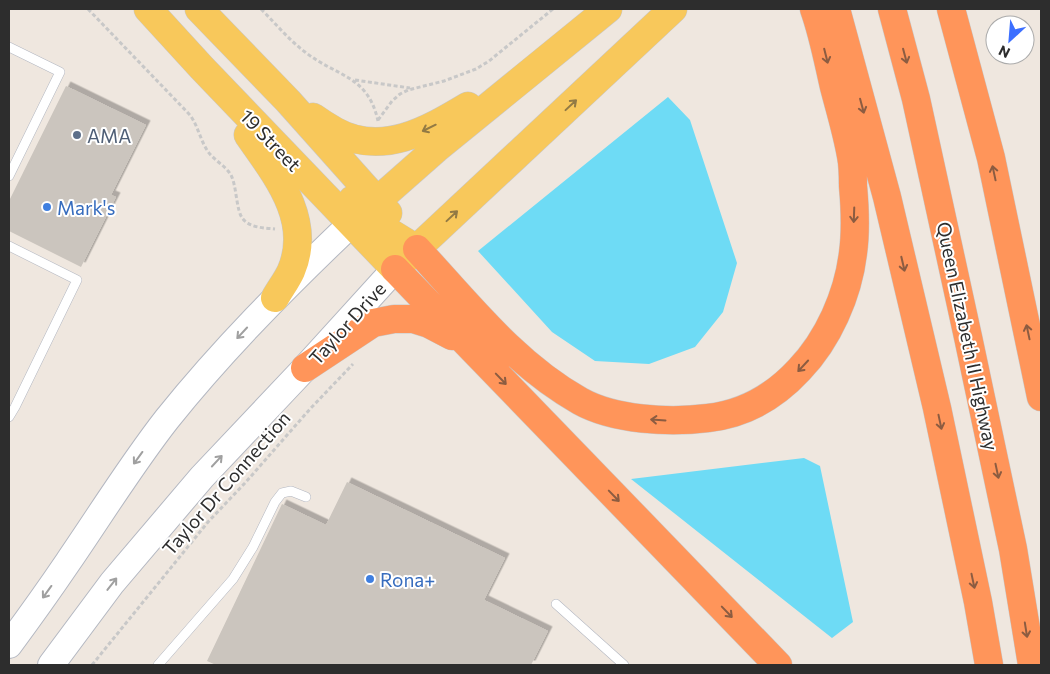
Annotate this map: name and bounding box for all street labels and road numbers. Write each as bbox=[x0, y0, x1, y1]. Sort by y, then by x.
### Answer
street label: 19 Street bbox=[236, 104, 306, 176]
street label: Queen Elizabeth II Highway bbox=[932, 219, 1004, 453]
street label: Taylor Drive bbox=[304, 277, 390, 369]
street label: Taylor Dr Connection bbox=[157, 406, 295, 560]

